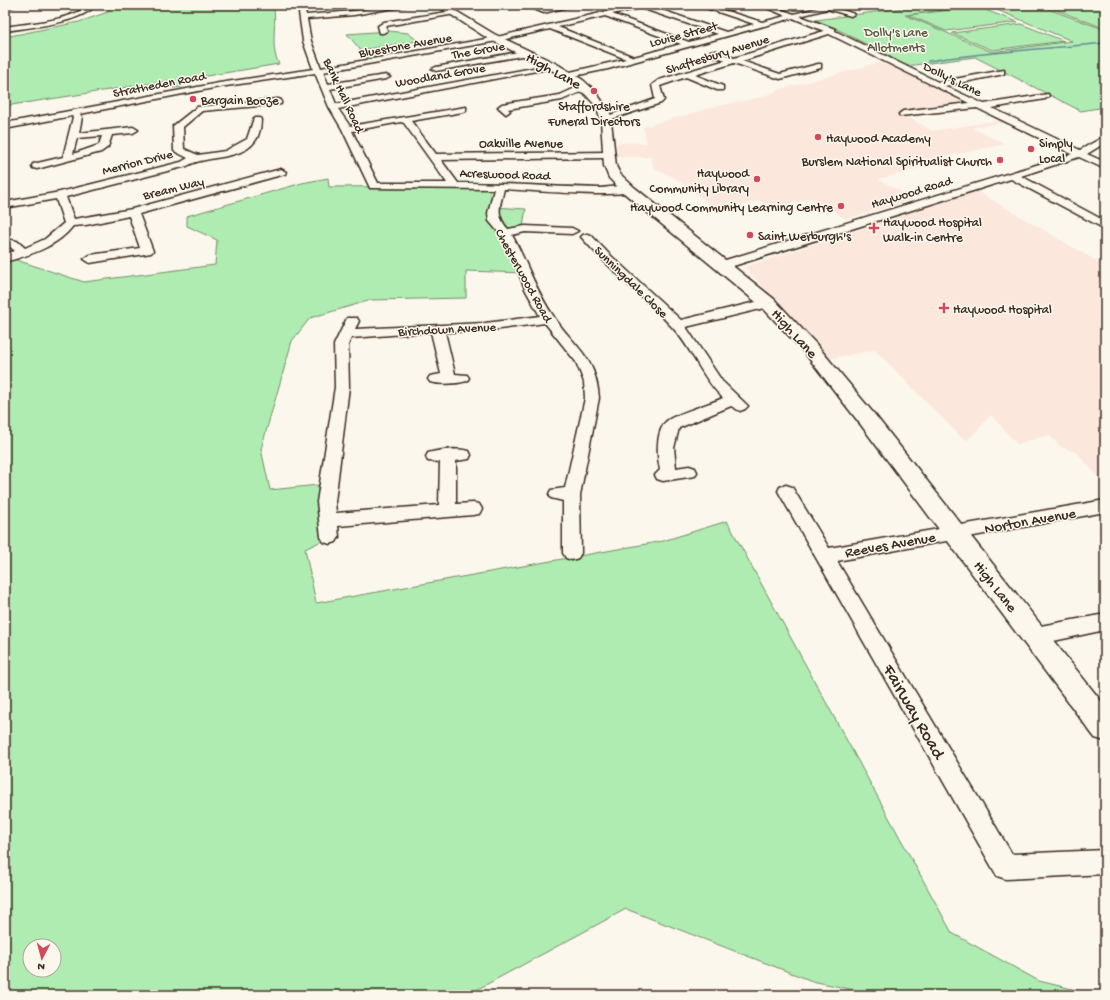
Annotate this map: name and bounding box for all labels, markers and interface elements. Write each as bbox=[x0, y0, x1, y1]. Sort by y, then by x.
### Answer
street label: Louise Street bbox=[648, 19, 721, 52]
park label: Dolly's Lane Allotments bbox=[863, 26, 928, 56]
street label: Bluestone Avenue bbox=[357, 31, 453, 62]
street label: Shaftesbury Avenue bbox=[664, 32, 771, 78]
street label: The Grove bbox=[450, 39, 506, 64]
street label: High Lane bbox=[522, 49, 584, 94]
street label: Bank Hall Road bbox=[318, 55, 367, 137]
street label: Dolly's Lane bbox=[919, 59, 984, 101]
street label: Woodland Grove bbox=[394, 61, 487, 92]
street label: Stratheden Road bbox=[112, 69, 208, 102]
marker: Staffordshire Funeral Directors bbox=[589, 86, 599, 96]
marker: Bargain Booze bbox=[188, 94, 198, 104]
place label: Bargain Booze bbox=[200, 94, 279, 109]
place label: Staffordshire Funeral Directors bbox=[547, 100, 641, 130]
marker: Haywood Academy bbox=[813, 132, 823, 142]
place label: Haywood Academy bbox=[826, 132, 931, 147]
street label: Oakville Avenue bbox=[479, 137, 563, 152]
place label: Simply Local bbox=[1039, 137, 1073, 167]
marker: Simply Local bbox=[1026, 144, 1036, 154]
street label: Merrion Drive bbox=[101, 147, 175, 179]
place label: Burslem National Spiritualist Church bbox=[801, 155, 992, 170]
marker: Burslem National Spiritualist Church bbox=[995, 155, 1005, 165]
street label: Acreswood Road bbox=[459, 166, 552, 185]
place label: Haywood Community Library bbox=[650, 167, 750, 197]
street label: Bream Way bbox=[141, 174, 206, 204]
marker: Haywood Community Library bbox=[752, 174, 762, 184]
street label: Haywood Road bbox=[870, 174, 955, 213]
place label: Haywood Community Learning Centre bbox=[630, 201, 833, 216]
marker: Haywood Community Learning Centre bbox=[836, 201, 846, 211]
place label: Haywood Hospital Walk-in Centre bbox=[883, 216, 982, 246]
marker: Haywood Hospital Walk-in Centre bbox=[868, 222, 880, 234]
street label: Chesterwood Road bbox=[491, 227, 555, 327]
marker: Saint Werburgh's bbox=[745, 230, 755, 240]
place label: Saint Werburgh's bbox=[758, 230, 852, 245]
street label: Sunningdale Close bbox=[590, 244, 670, 322]
marker: Haywood Hospital bbox=[938, 302, 950, 314]
place label: Haywood Hospital bbox=[953, 303, 1052, 318]
street label: High Lane bbox=[767, 306, 821, 363]
street label: Birchdown Avenue bbox=[397, 320, 497, 341]
street label: Norton Avenue bbox=[983, 505, 1078, 539]
street label: Reeves Avenue bbox=[844, 529, 937, 563]
street label: High Lane bbox=[969, 558, 1020, 617]
street label: Fairway Road bbox=[877, 660, 949, 765]
north arrow bbox=[22, 938, 62, 978]
text: N bbox=[37, 960, 45, 972]

